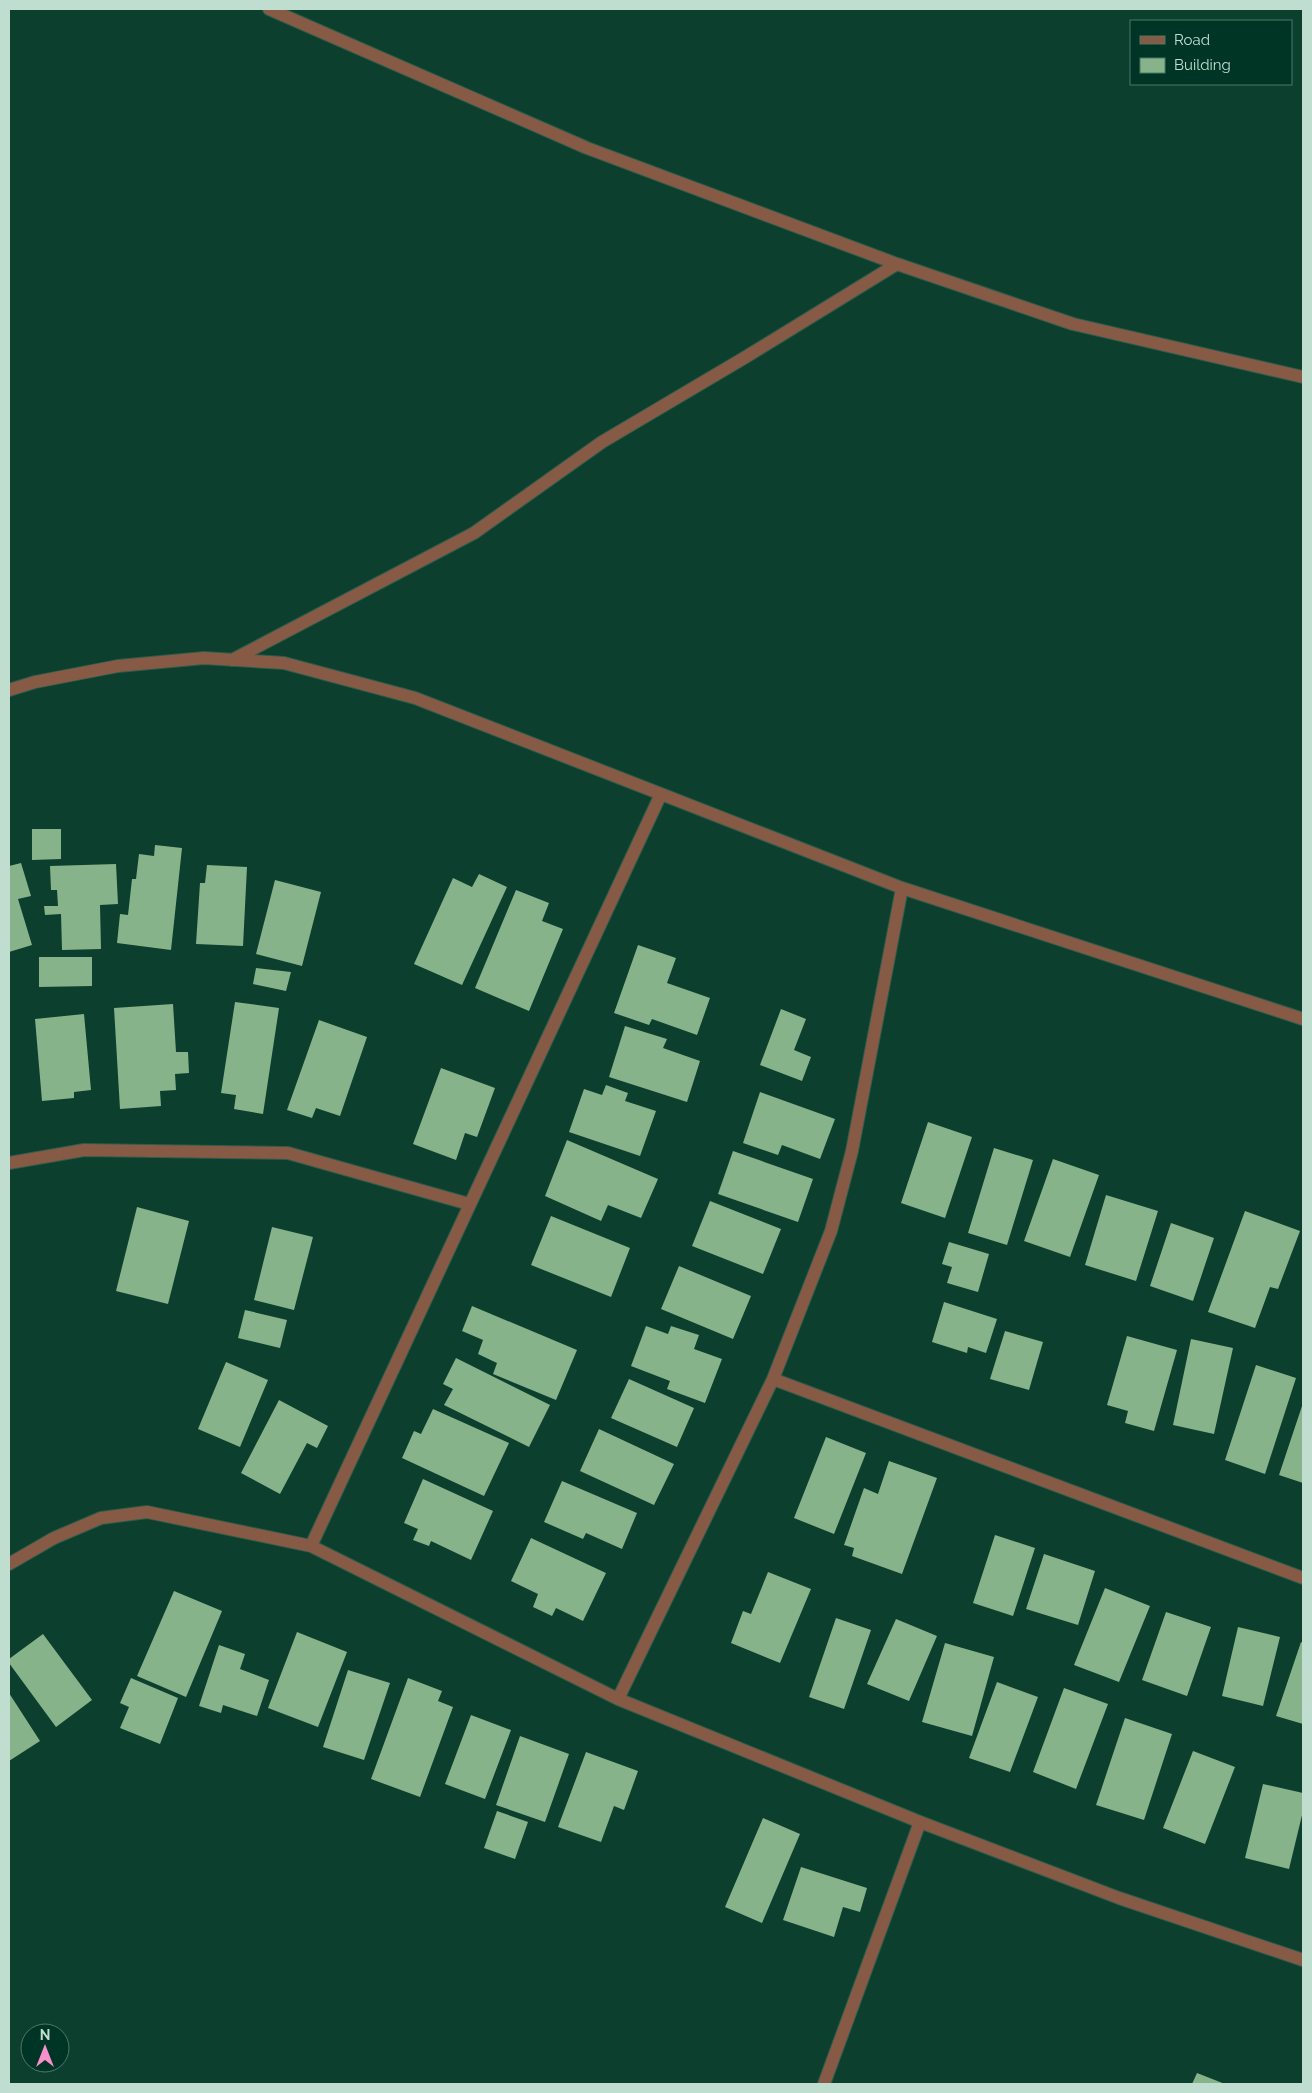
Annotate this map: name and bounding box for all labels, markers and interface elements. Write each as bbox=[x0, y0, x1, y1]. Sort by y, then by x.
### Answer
legend bbox=[1130, 20, 1292, 85]
text: Road bbox=[1174, 31, 1210, 49]
text: Building bbox=[1174, 56, 1231, 74]
north arrow bbox=[20, 2023, 70, 2073]
text: N bbox=[40, 2027, 50, 2043]

